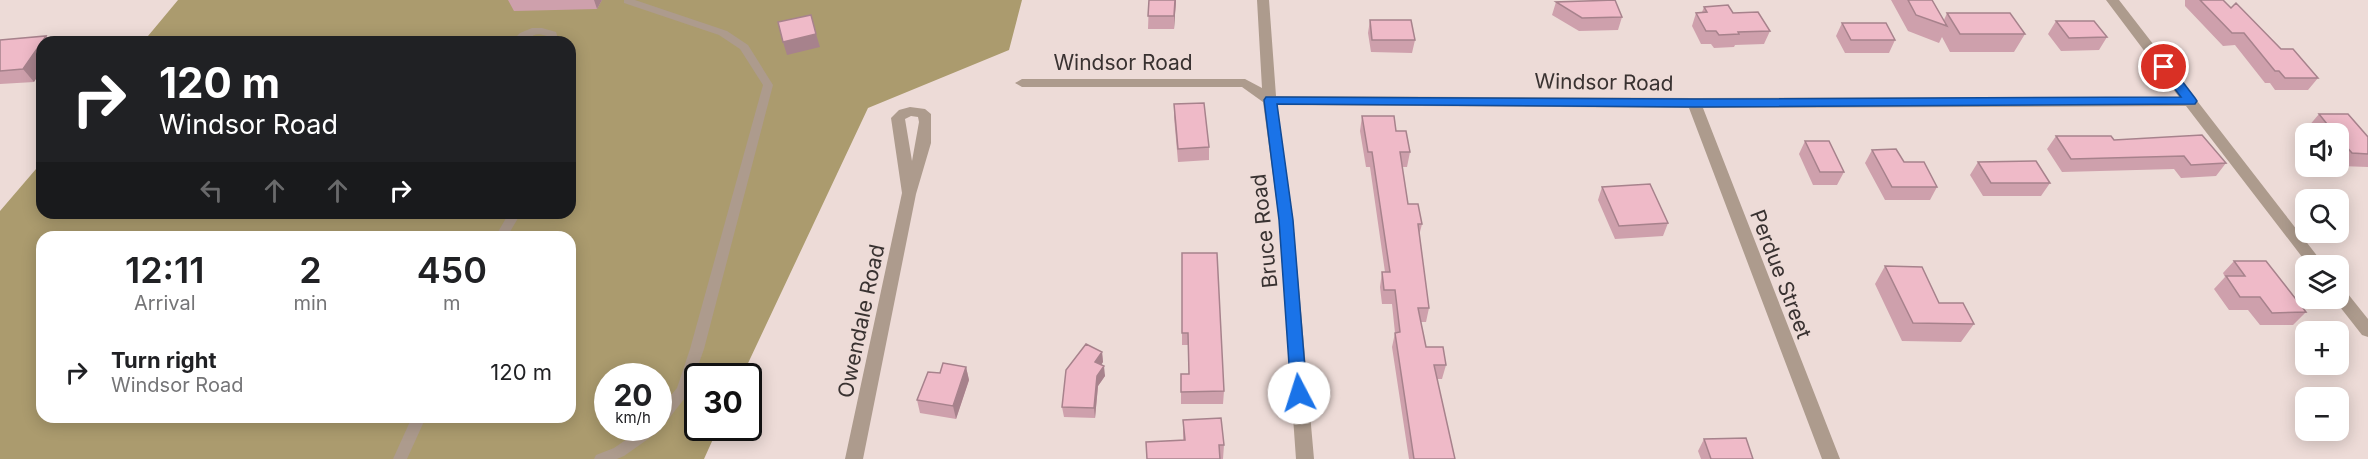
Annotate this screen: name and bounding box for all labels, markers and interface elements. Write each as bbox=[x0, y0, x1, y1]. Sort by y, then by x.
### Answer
pin bbox=[2138, 41, 2189, 92]
street label: Windsor Road bbox=[1053, 50, 1193, 75]
icon: arrive bbox=[2147, 50, 2180, 83]
text: 120 m bbox=[159, 57, 280, 108]
icon: right bbox=[60, 60, 138, 138]
street label: Windsor Road bbox=[1534, 68, 1674, 96]
text: Windsor Road bbox=[159, 108, 338, 141]
map controls bbox=[2295, 123, 2349, 441]
button: sound bbox=[2295, 123, 2349, 177]
street label: Bruce Road bbox=[1246, 173, 1282, 289]
icon: left bbox=[195, 174, 228, 207]
icon: ahead bbox=[258, 174, 291, 207]
icon: ahead bbox=[321, 174, 354, 207]
icon: right bbox=[384, 174, 417, 207]
button: search bbox=[2295, 189, 2349, 243]
street label: Perdue Street bbox=[1745, 206, 1817, 342]
street label: Owendale Road bbox=[833, 242, 889, 400]
text: 12:11 bbox=[125, 248, 205, 292]
text: 2 bbox=[299, 248, 322, 292]
text: 450 bbox=[417, 248, 487, 292]
button: layers bbox=[2295, 255, 2349, 309]
text: Arrival bbox=[134, 291, 196, 315]
text: min bbox=[293, 291, 328, 315]
text: m bbox=[443, 291, 461, 315]
button: + bbox=[2295, 321, 2349, 375]
text: Turn right bbox=[111, 347, 217, 373]
icon: right bbox=[60, 356, 93, 389]
text: 120 m bbox=[490, 359, 552, 385]
position arrow bbox=[1267, 361, 1331, 425]
speed limit sign: 30 bbox=[684, 363, 762, 441]
text: Windsor Road bbox=[111, 373, 244, 397]
text: 20 bbox=[613, 377, 653, 413]
button: − bbox=[2295, 387, 2349, 441]
text: km/h bbox=[615, 408, 651, 427]

